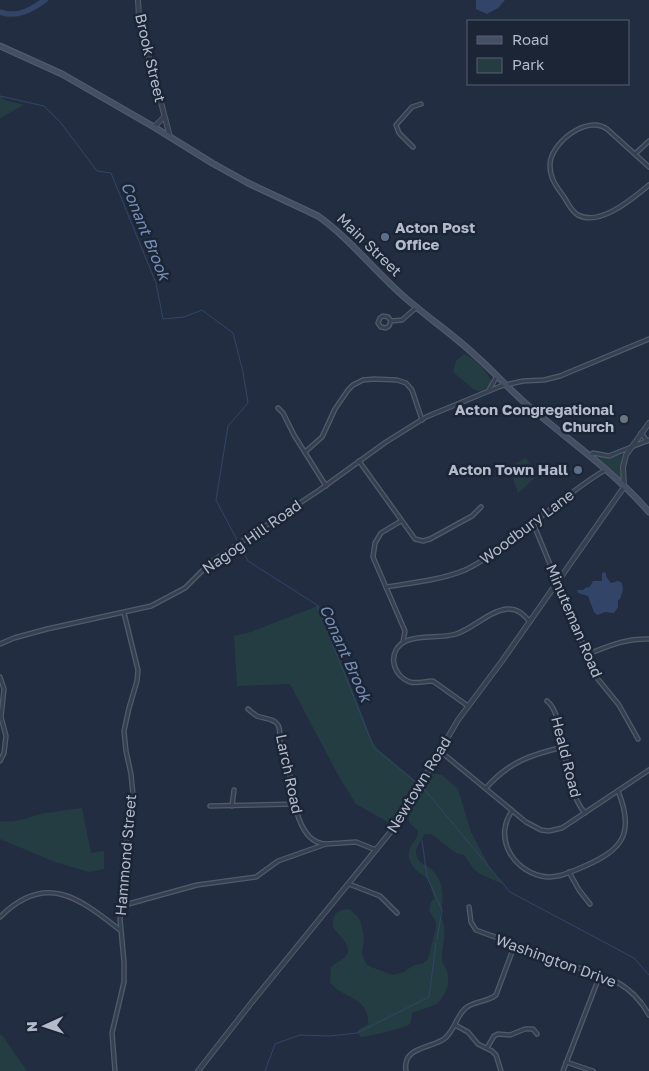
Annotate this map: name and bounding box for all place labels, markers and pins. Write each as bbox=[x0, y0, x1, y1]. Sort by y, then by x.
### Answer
place label: Acton Post Office bbox=[395, 218, 475, 253]
marker: Acton Post Office bbox=[379, 231, 391, 243]
place label: Acton Congregational Church bbox=[455, 400, 614, 435]
marker: Acton Congregational Church bbox=[618, 413, 630, 425]
place label: Acton Town Hall bbox=[448, 460, 568, 478]
marker: Acton Town Hall bbox=[572, 464, 584, 476]

